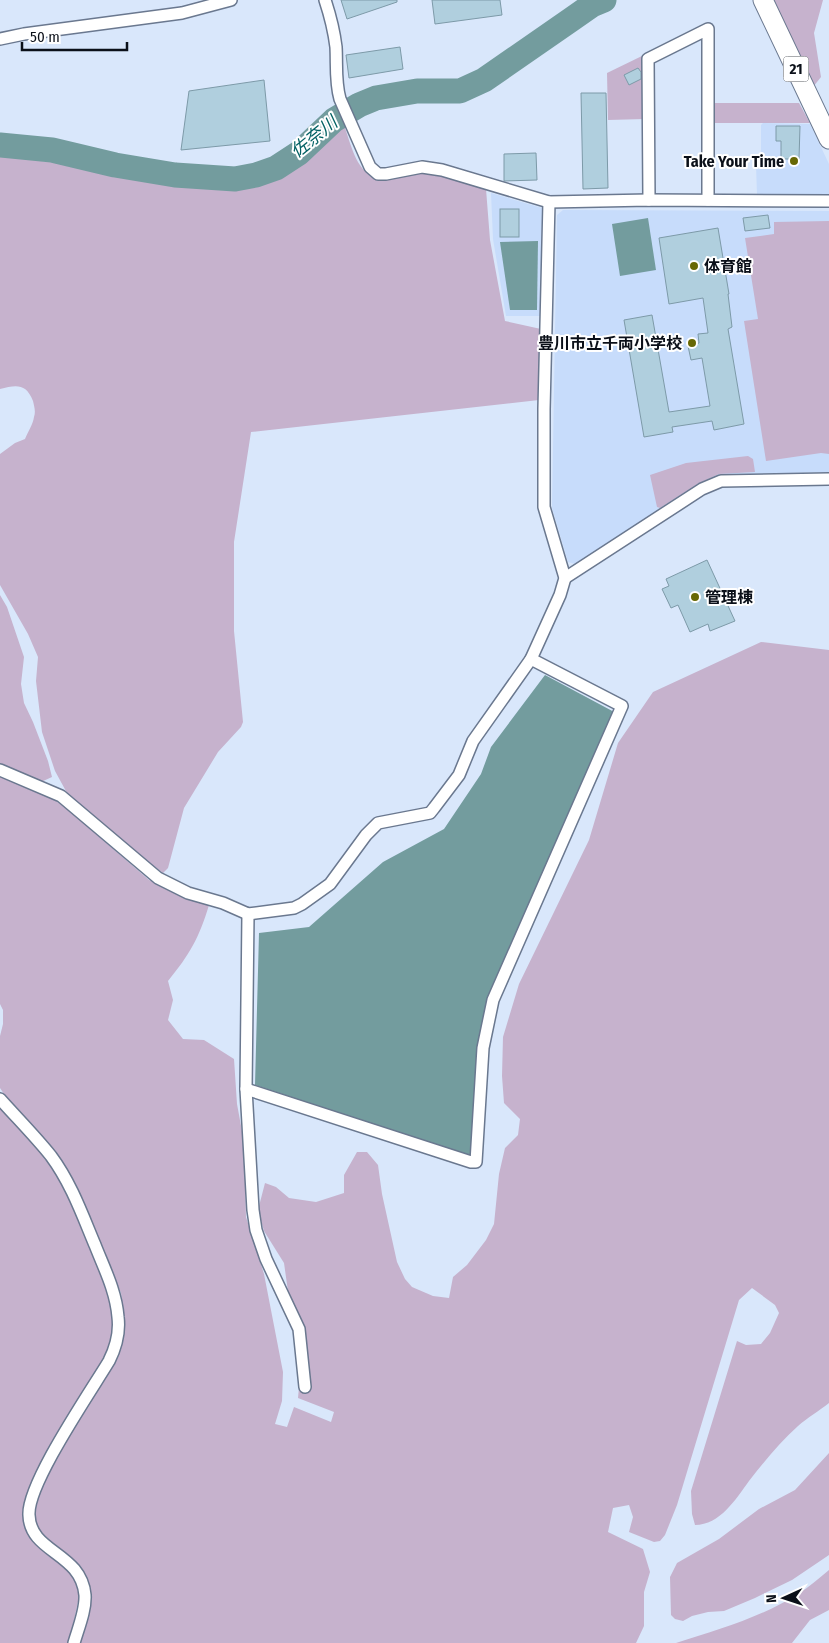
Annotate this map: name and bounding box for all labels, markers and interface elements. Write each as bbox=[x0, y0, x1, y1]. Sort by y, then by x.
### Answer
scale bar bbox=[22, 20, 128, 52]
text: 50 m bbox=[30, 28, 60, 46]
road number: 21 bbox=[784, 56, 808, 82]
water label: 佐奈川 bbox=[286, 110, 343, 163]
place label: Take Your Time bbox=[684, 152, 784, 171]
marker: Take Your Time bbox=[788, 155, 800, 167]
place label: 体育館 bbox=[704, 257, 752, 276]
marker: 体育館 bbox=[688, 260, 700, 272]
place label: 豊川市立千両小学校 bbox=[538, 334, 682, 353]
marker: 豊川市立千両小学校 bbox=[686, 337, 698, 349]
place label: 管理棟 bbox=[705, 588, 753, 607]
marker: 管理棟 bbox=[689, 591, 701, 603]
north arrow bbox=[759, 1573, 809, 1623]
text: N bbox=[763, 1594, 780, 1603]

